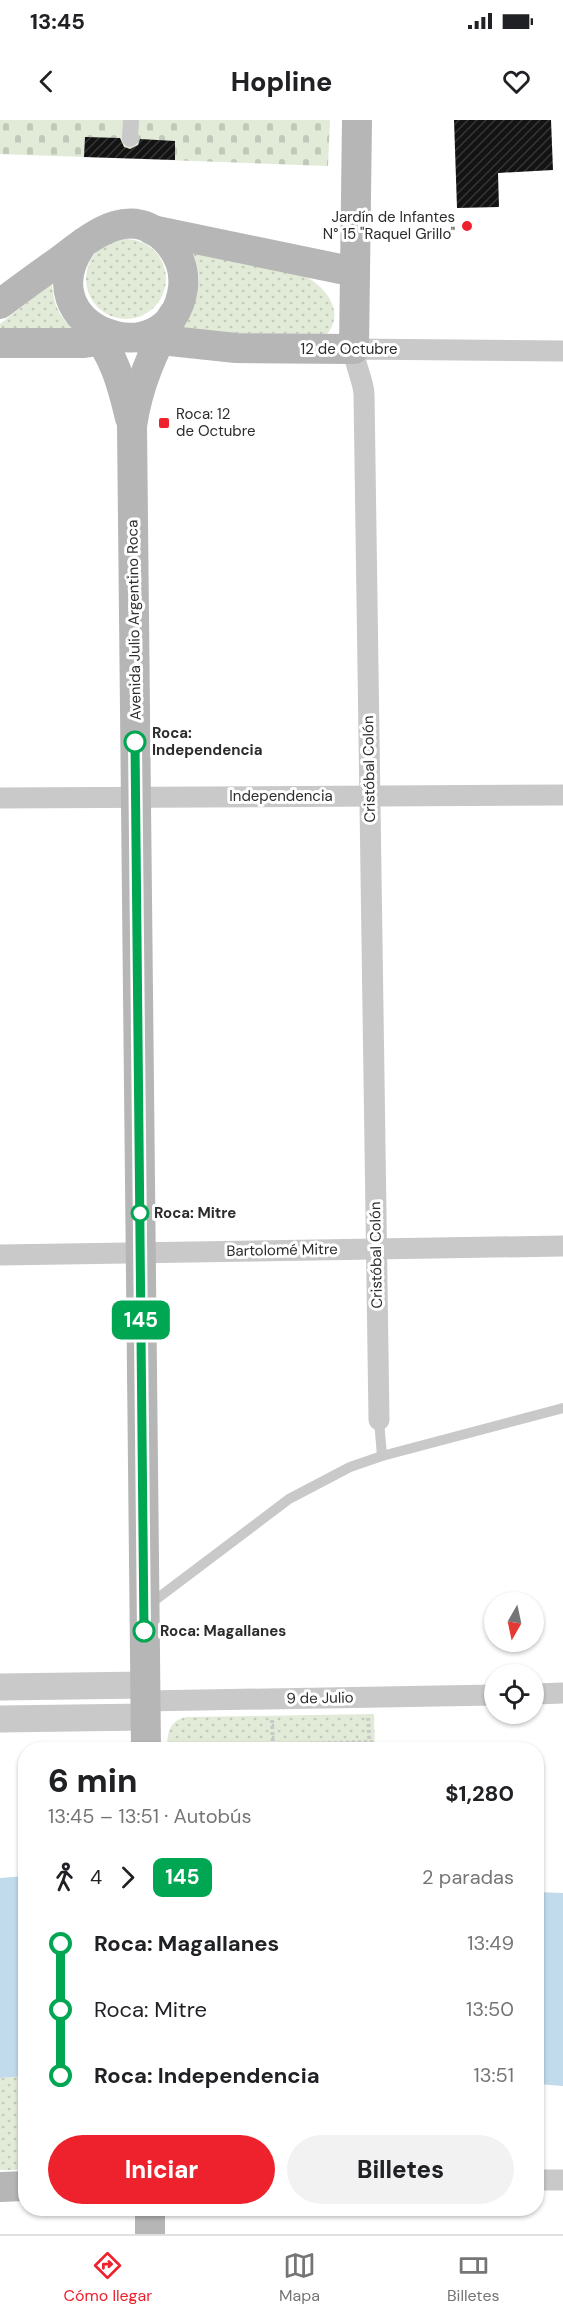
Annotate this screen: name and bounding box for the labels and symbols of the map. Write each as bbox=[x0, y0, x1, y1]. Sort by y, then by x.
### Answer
place label: Jardín de Infantes N° 15 "Raquel Grillo" bbox=[323, 207, 455, 244]
marker: Jardín de Infantes N° 15 "Raquel Grillo" bbox=[460, 219, 474, 233]
street label: 12 de Octubre bbox=[301, 339, 397, 359]
place label: Roca: 12 de Octubre bbox=[176, 404, 256, 441]
marker: Roca: 12 de Octubre bbox=[157, 416, 171, 430]
street label: Avenida Julio Argentino Roca bbox=[122, 520, 146, 720]
street label: Cristóbal Colón bbox=[358, 715, 380, 823]
place label: Roca: Independencia bbox=[152, 723, 262, 760]
marker: Roca: Independencia bbox=[124, 731, 146, 753]
street label: Independencia bbox=[229, 786, 333, 806]
street label: Cristóbal Colón bbox=[365, 1201, 387, 1309]
place label: Roca: Mitre bbox=[154, 1203, 236, 1223]
marker: Roca: Mitre bbox=[131, 1204, 149, 1222]
street label: Bartolomé Mitre bbox=[226, 1239, 338, 1261]
line badge: 145 bbox=[106, 1300, 176, 1340]
north arrow bbox=[484, 1592, 544, 1652]
marker: Roca: Magallanes bbox=[133, 1620, 155, 1642]
place label: Roca: Magallanes bbox=[160, 1621, 286, 1641]
street label: 9 de Julio bbox=[286, 1687, 354, 1709]

